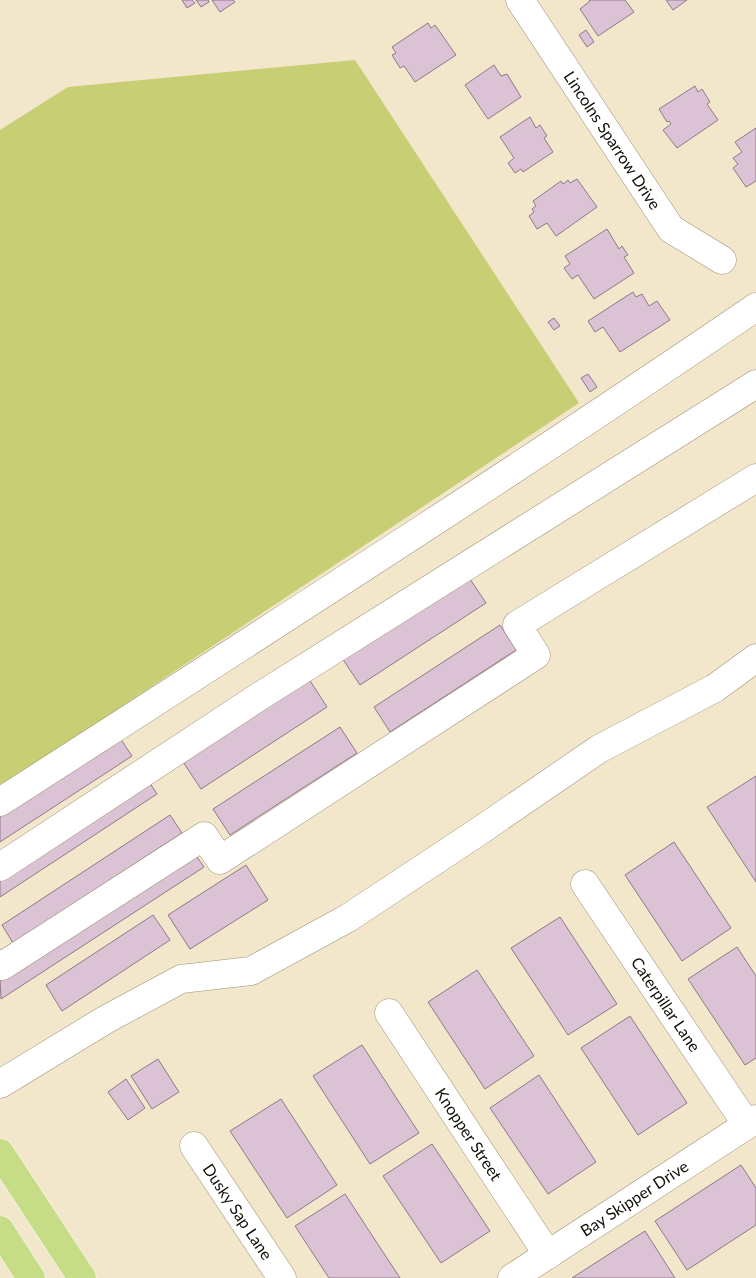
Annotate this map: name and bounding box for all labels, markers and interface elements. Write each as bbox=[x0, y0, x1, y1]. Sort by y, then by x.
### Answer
street label: Lincolns Sparrow Drive bbox=[560, 67, 665, 213]
street label: Caterpillar Lane bbox=[628, 953, 705, 1055]
street label: Knopper Street bbox=[432, 1084, 506, 1184]
street label: Bay Skipper Drive bbox=[577, 1156, 691, 1240]
street label: Dusky Sap Lane bbox=[199, 1160, 277, 1263]

